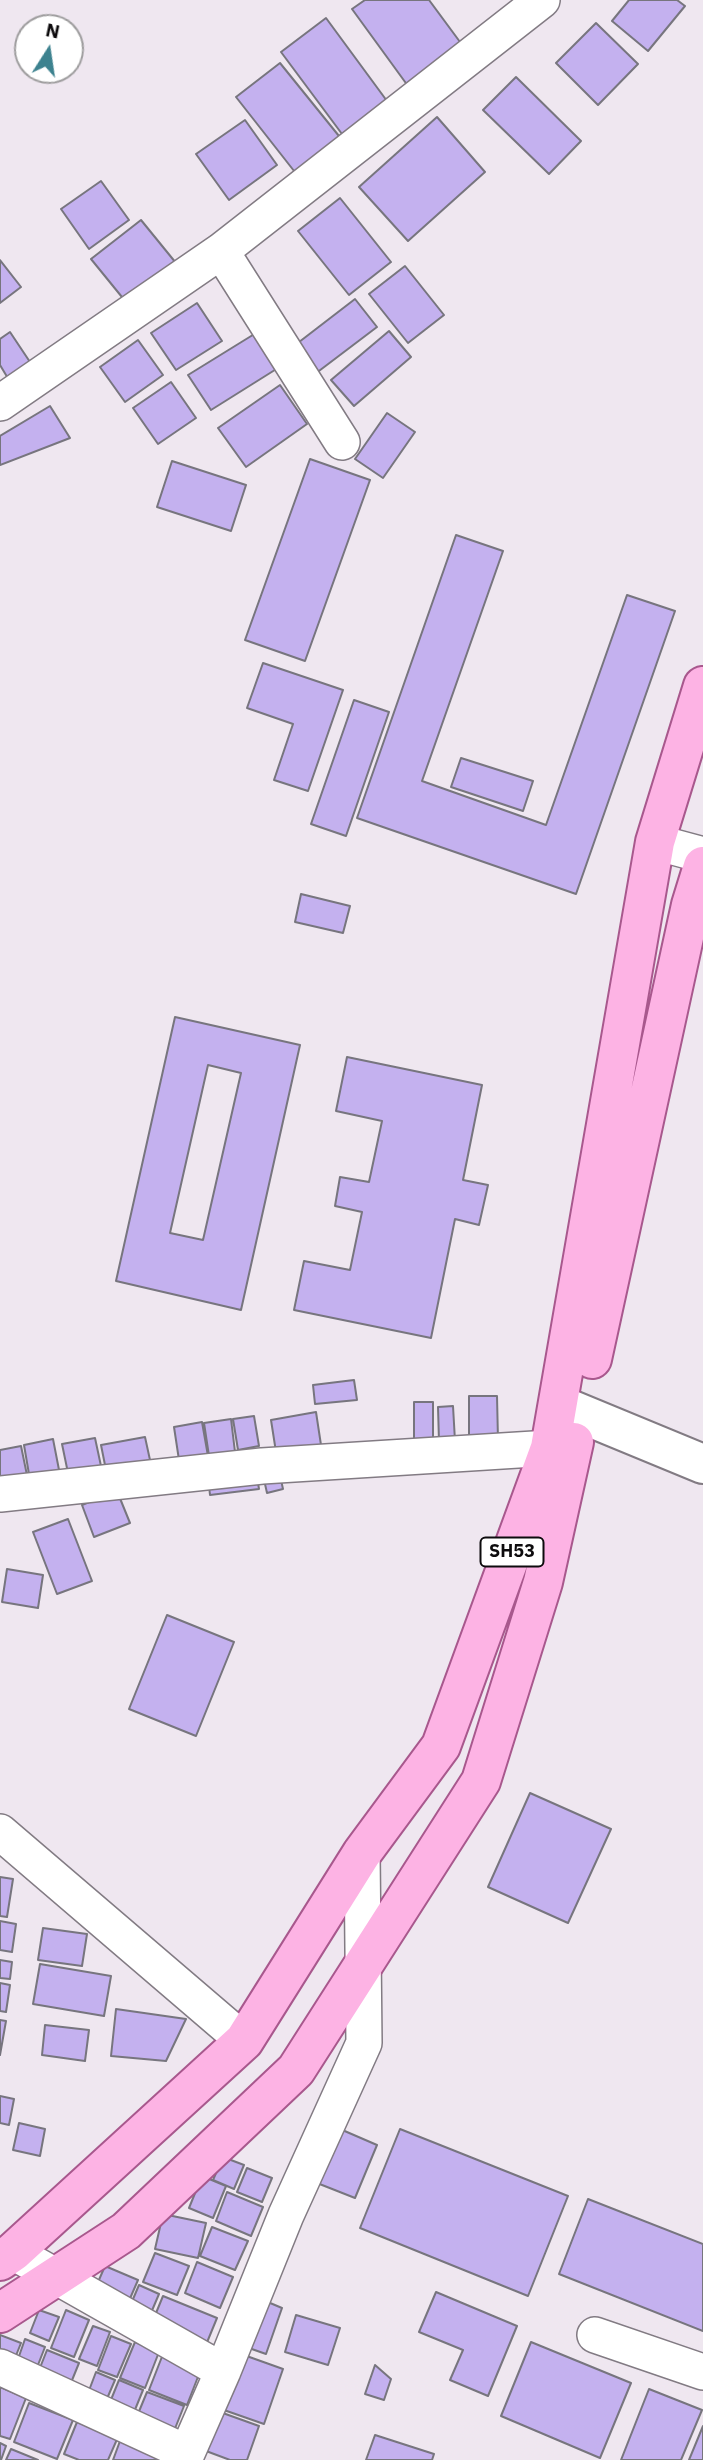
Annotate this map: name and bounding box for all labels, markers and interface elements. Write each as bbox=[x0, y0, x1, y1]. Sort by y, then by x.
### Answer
north arrow bbox=[14, 14, 84, 84]
text: N bbox=[44, 17, 62, 44]
road number: SH53 bbox=[480, 1538, 544, 1567]

